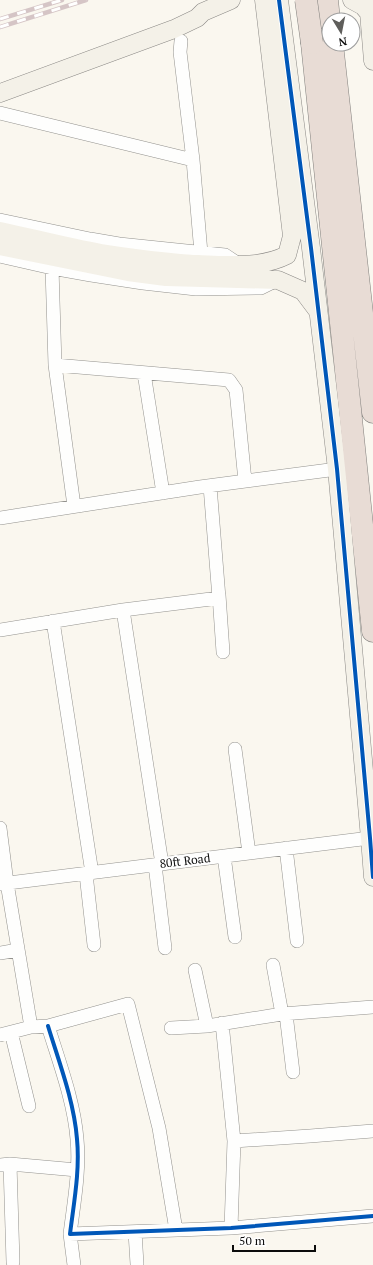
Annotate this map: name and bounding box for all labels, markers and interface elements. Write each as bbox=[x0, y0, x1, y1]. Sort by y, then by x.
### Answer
north arrow bbox=[321, 12, 361, 52]
text: N bbox=[337, 34, 348, 50]
street label: 80ft Road bbox=[159, 850, 211, 871]
scale bar bbox=[233, 1227, 315, 1253]
text: 50 m bbox=[239, 1233, 266, 1248]

